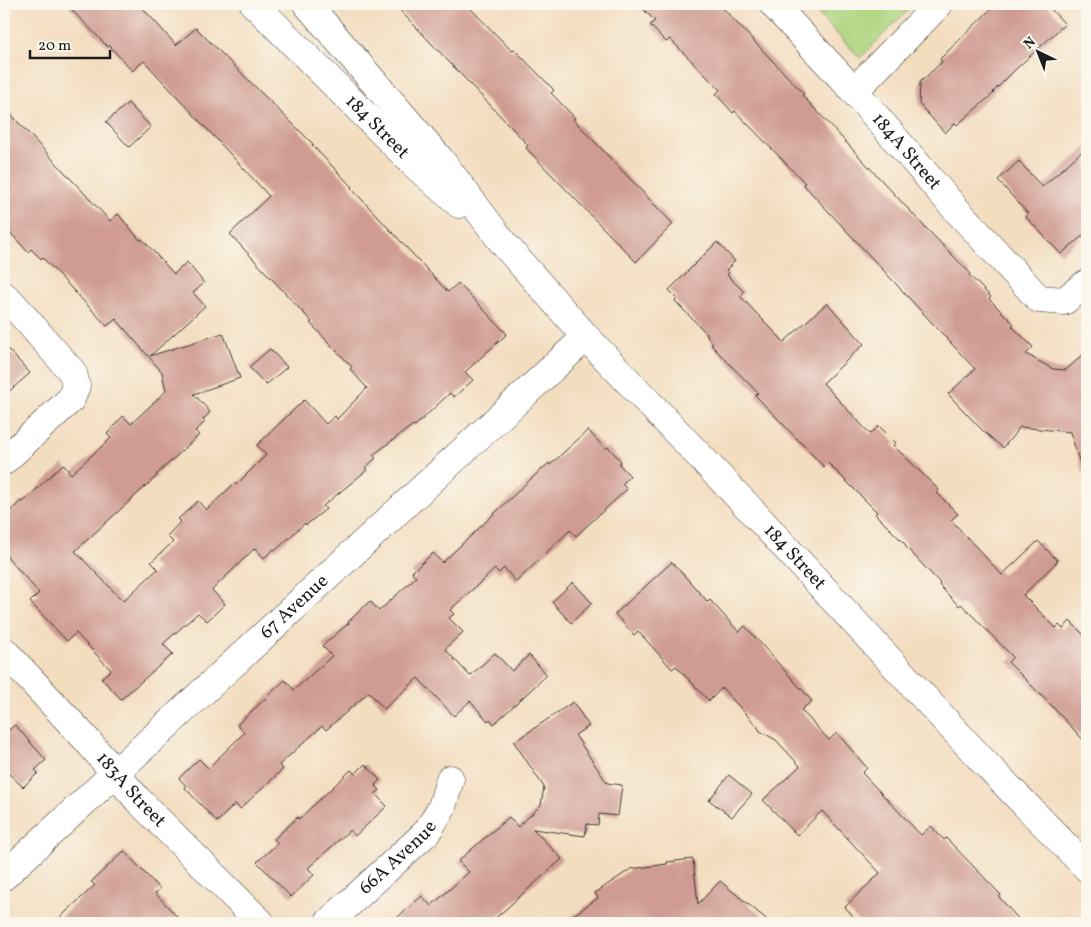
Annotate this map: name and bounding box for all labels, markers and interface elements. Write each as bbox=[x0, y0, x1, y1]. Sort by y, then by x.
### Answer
scale bar bbox=[30, 28, 110, 60]
north arrow bbox=[1014, 28, 1064, 78]
text: N bbox=[1020, 33, 1040, 54]
text: 20 m bbox=[38, 36, 71, 57]
street label: 184 Street bbox=[339, 89, 415, 165]
street label: 184A Street bbox=[865, 107, 947, 196]
street label: 184 Street bbox=[757, 519, 832, 596]
street label: 67 Avenue bbox=[255, 569, 334, 645]
street label: 183A Street bbox=[90, 746, 172, 834]
street label: 66A Avenue bbox=[354, 816, 444, 901]

